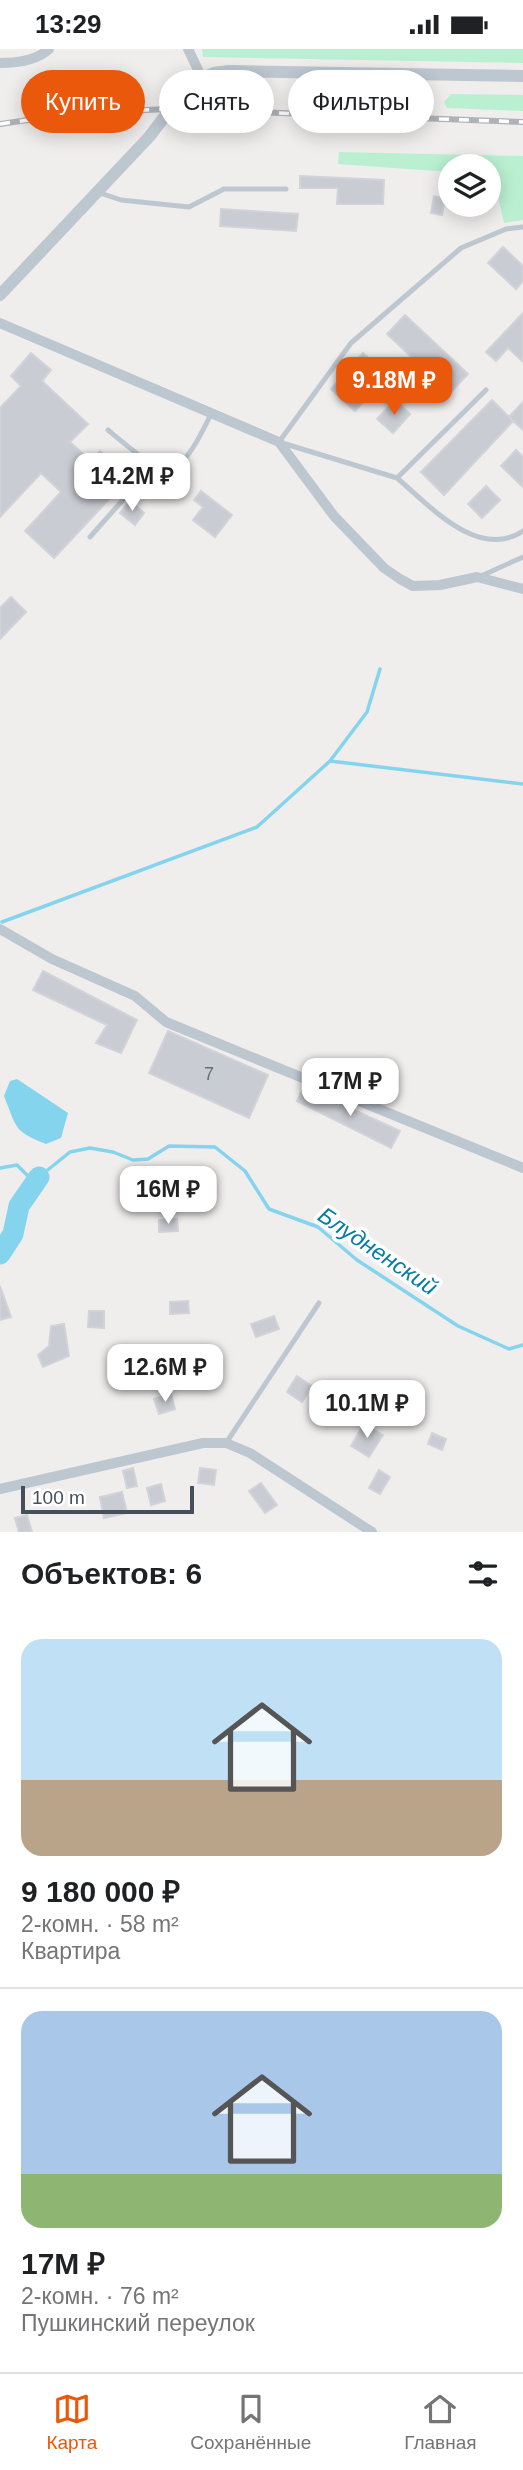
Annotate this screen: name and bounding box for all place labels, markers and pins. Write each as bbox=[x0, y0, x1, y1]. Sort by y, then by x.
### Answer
pin: 9.18M ₽ bbox=[329, 357, 459, 417]
pin: 14.2M ₽ bbox=[67, 454, 197, 513]
pin: 17M ₽ bbox=[301, 1059, 399, 1118]
pin: 16M ₽ bbox=[119, 1167, 217, 1226]
pin: 12.6M ₽ bbox=[100, 1345, 230, 1404]
pin: 10.1M ₽ bbox=[302, 1381, 432, 1440]

